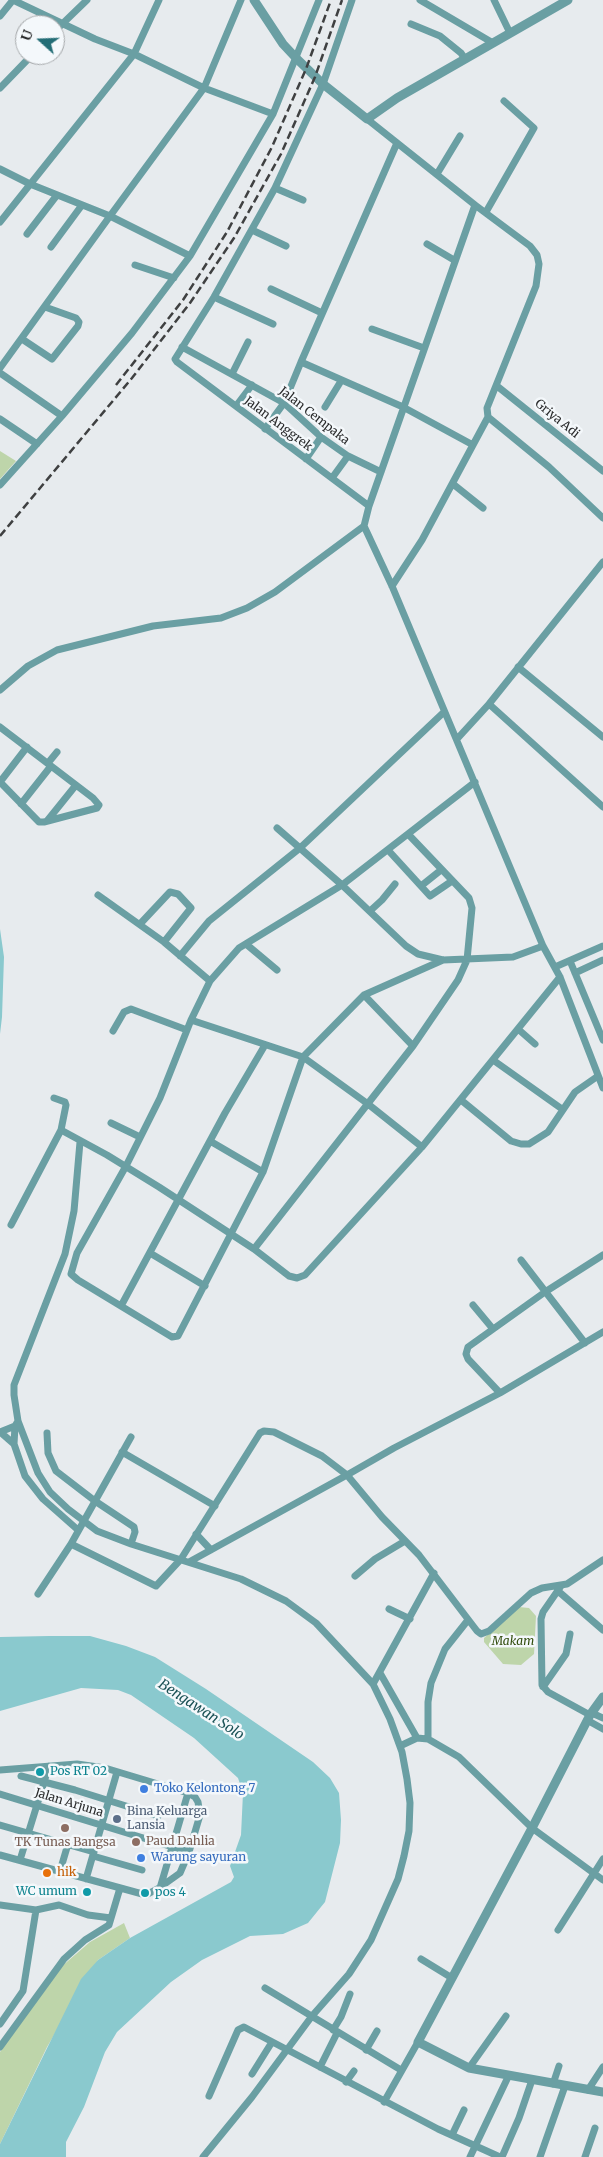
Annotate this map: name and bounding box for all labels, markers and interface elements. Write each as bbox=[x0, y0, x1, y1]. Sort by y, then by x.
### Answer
north arrow bbox=[15, 15, 65, 65]
text: U bbox=[17, 27, 37, 43]
street label: Jalan Cempaka bbox=[276, 384, 352, 448]
street label: Jalan Anggrek bbox=[241, 394, 315, 454]
street label: Griya Adi bbox=[532, 397, 582, 441]
park label: Makam bbox=[492, 1635, 534, 1649]
water label: Bengawan Solo bbox=[155, 1676, 247, 1744]
place label: Pos RT 02 bbox=[50, 1765, 107, 1779]
marker: Pos RT 02 bbox=[34, 1766, 46, 1778]
place label: Toko Kelontong 7 bbox=[154, 1782, 255, 1796]
marker: Toko Kelontong 7 bbox=[138, 1783, 150, 1795]
street label: Jalan Arjuna bbox=[33, 1786, 105, 1820]
place label: Bina Keluarga Lansia bbox=[127, 1805, 207, 1833]
marker: Bina Keluarga Lansia bbox=[111, 1813, 123, 1825]
marker: TK Tunas Bangsa bbox=[59, 1822, 71, 1834]
place label: Paud Dahlia bbox=[146, 1835, 215, 1849]
place label: TK Tunas Bangsa bbox=[14, 1836, 116, 1850]
marker: Paud Dahlia bbox=[130, 1836, 142, 1848]
place label: Warung sayuran bbox=[151, 1851, 246, 1865]
marker: Warung sayuran bbox=[135, 1852, 147, 1864]
place label: hik bbox=[57, 1866, 76, 1880]
marker: hik bbox=[41, 1867, 53, 1879]
place label: WC umum bbox=[16, 1885, 77, 1899]
marker: WC umum bbox=[81, 1886, 93, 1898]
place label: pos 4 bbox=[155, 1886, 186, 1900]
marker: pos 4 bbox=[139, 1887, 151, 1899]

